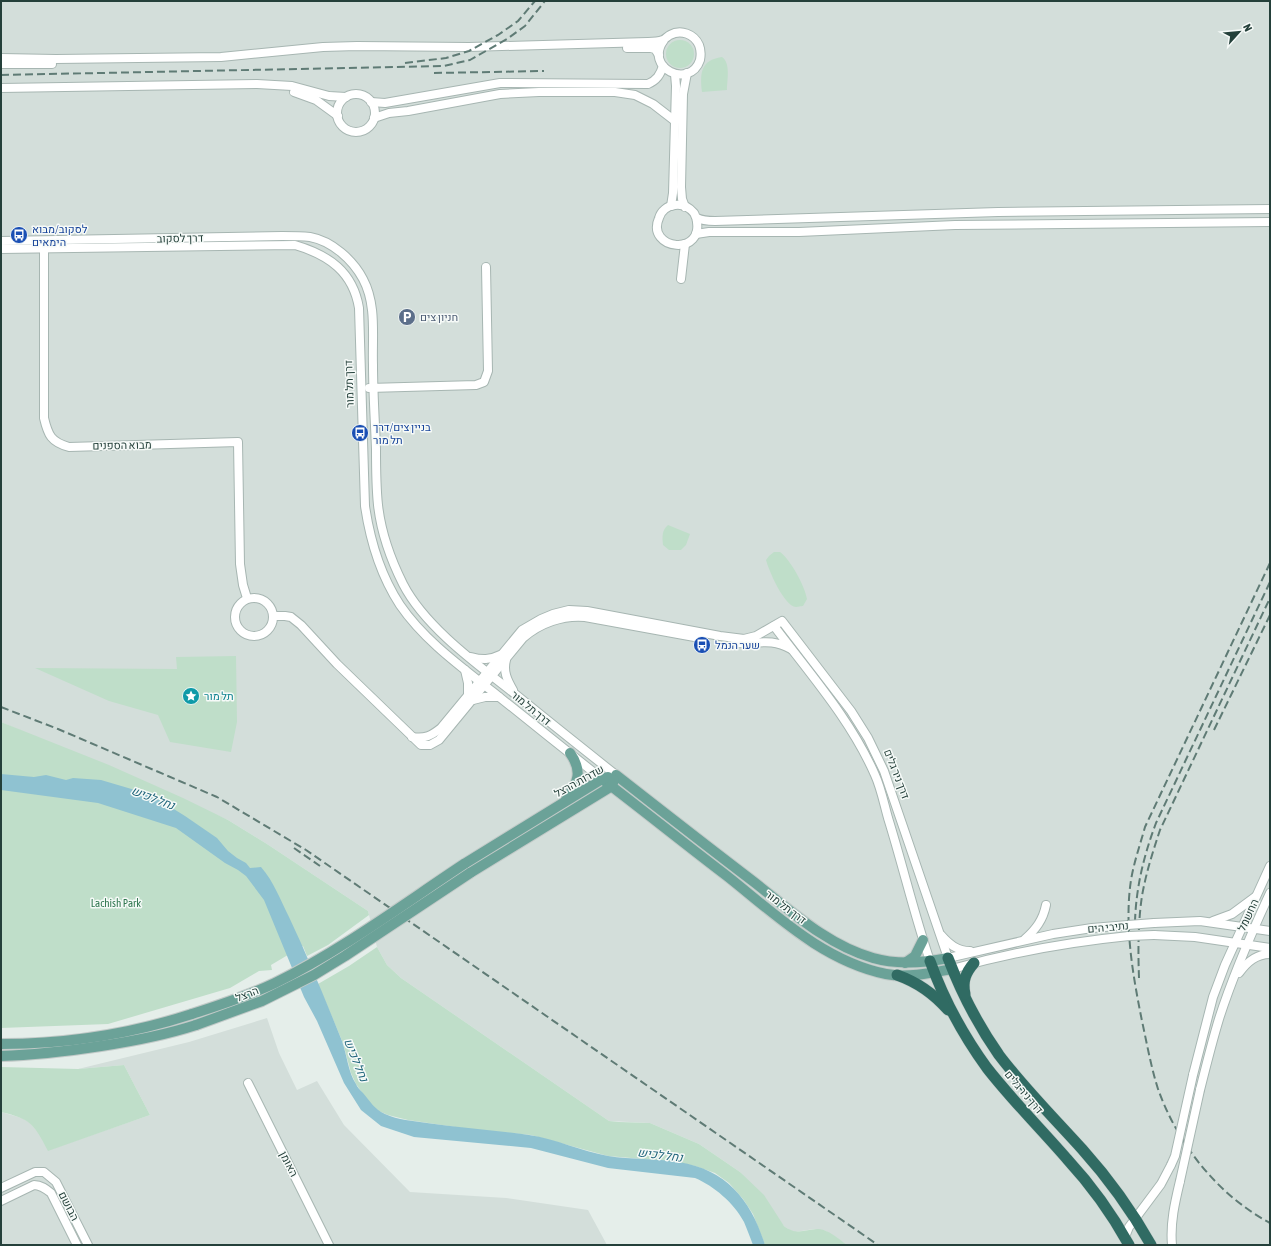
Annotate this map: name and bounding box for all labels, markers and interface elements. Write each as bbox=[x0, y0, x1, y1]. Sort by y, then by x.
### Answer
north arrow bbox=[1219, 12, 1259, 52]
text: N bbox=[1241, 22, 1255, 33]
place label: לסקוב/מבוא הימאים bbox=[32, 223, 88, 248]
bus stop icon: לסקוב/מבוא הימאים bbox=[9, 225, 29, 245]
street label: דרך לסקוב bbox=[157, 232, 204, 244]
parking icon: חניון צים bbox=[397, 307, 417, 327]
place label: חניון צים bbox=[420, 311, 458, 323]
street label: דרך תל מור bbox=[342, 360, 356, 408]
place label: בניין צים/דרך תל מור bbox=[373, 421, 431, 446]
bus stop icon: בניין צים/דרך תל מור bbox=[350, 423, 370, 443]
street label: מבוא הספנים bbox=[92, 438, 152, 452]
bus stop icon: שער הנמל bbox=[692, 635, 712, 655]
place label: שער הנמל bbox=[715, 639, 760, 651]
place icon: תל מור bbox=[181, 686, 201, 706]
street label: דרך תל מור bbox=[509, 688, 554, 728]
place label: תל מור bbox=[204, 690, 234, 702]
street label: דרך ניר גלים bbox=[882, 747, 912, 801]
street label: שדרות הרצל bbox=[552, 762, 606, 800]
water label: נחל לכיש bbox=[129, 783, 178, 813]
street label: דרך תל מור bbox=[763, 888, 809, 926]
park label: Lachish Park bbox=[91, 897, 141, 909]
street label: החשמל bbox=[1235, 897, 1261, 933]
street label: נתיבי הים bbox=[1087, 919, 1129, 935]
street label: הרצל bbox=[234, 984, 260, 1004]
water label: נחל לכיש bbox=[341, 1036, 372, 1085]
street label: דרך ניר גלים bbox=[1003, 1068, 1046, 1116]
water label: נחל לכיש bbox=[637, 1145, 685, 1165]
street label: האומן bbox=[278, 1149, 300, 1179]
street label: הבושם bbox=[57, 1189, 81, 1223]

